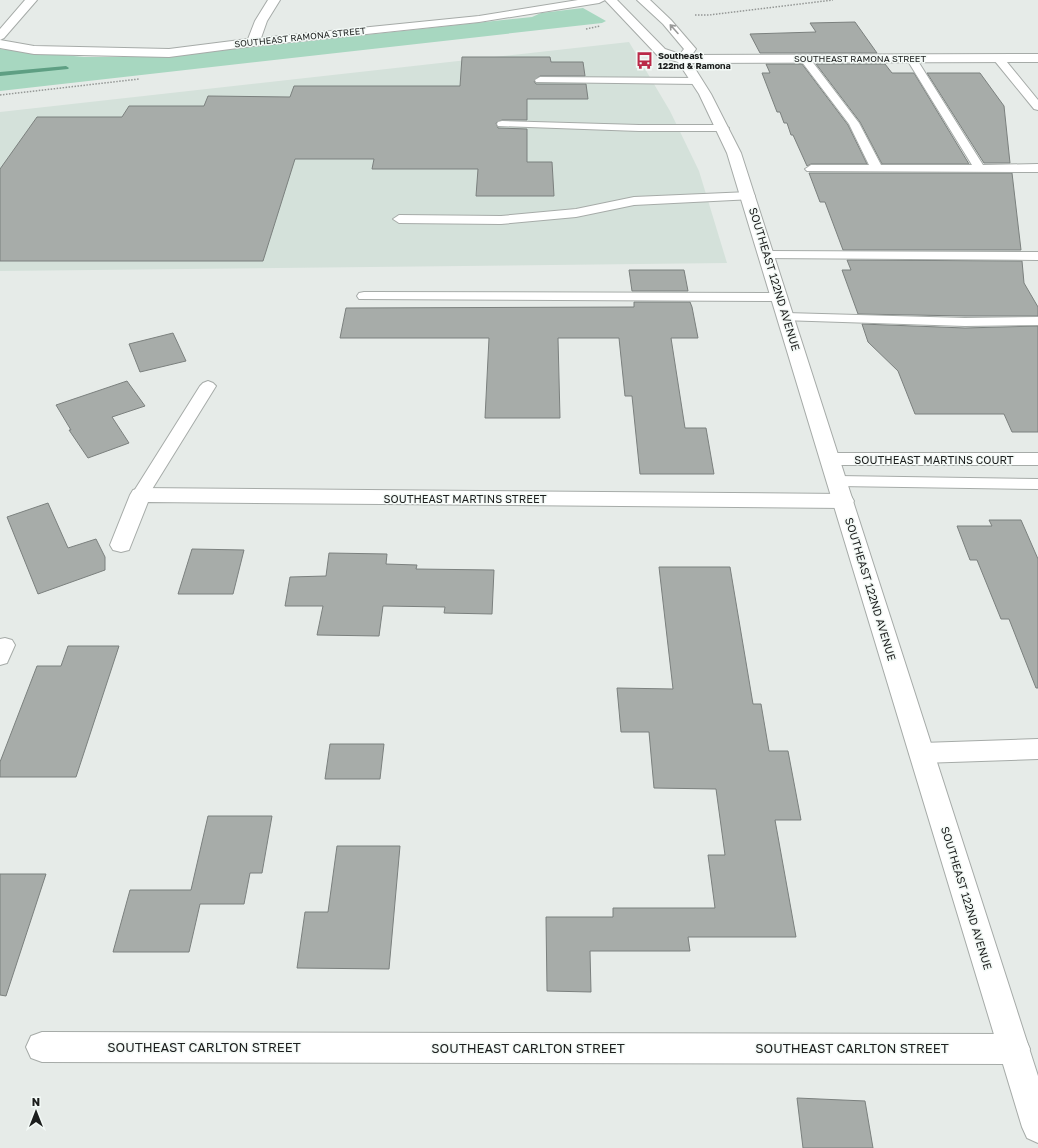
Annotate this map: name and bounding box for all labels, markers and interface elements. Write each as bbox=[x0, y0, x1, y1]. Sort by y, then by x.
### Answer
one-way arrow bbox=[669, 24, 678, 34]
street label: SOUTHEAST RAMONA STREET bbox=[234, 25, 367, 49]
bus stop icon: Southeast 122nd & Ramona bbox=[635, 50, 655, 70]
place label: Southeast 122nd & Ramona bbox=[658, 50, 731, 71]
street label: SOUTHEAST RAMONA STREET bbox=[794, 53, 926, 64]
street label: SOUTHEAST 122ND AVENUE bbox=[747, 206, 803, 353]
street label: SOUTHEAST MARTINS COURT bbox=[854, 453, 1014, 466]
street label: SOUTHEAST MARTINS STREET bbox=[383, 492, 547, 505]
street label: SOUTHEAST 122ND AVENUE bbox=[843, 516, 899, 663]
street label: SOUTHEAST 122ND AVENUE bbox=[939, 825, 995, 972]
street label: SOUTHEAST CARLTON STREET bbox=[107, 1039, 301, 1055]
street label: SOUTHEAST CARLTON STREET bbox=[431, 1040, 625, 1056]
street label: SOUTHEAST CARLTON STREET bbox=[755, 1040, 949, 1056]
north arrow bbox=[16, 1092, 56, 1132]
text: N bbox=[32, 1095, 40, 1108]

